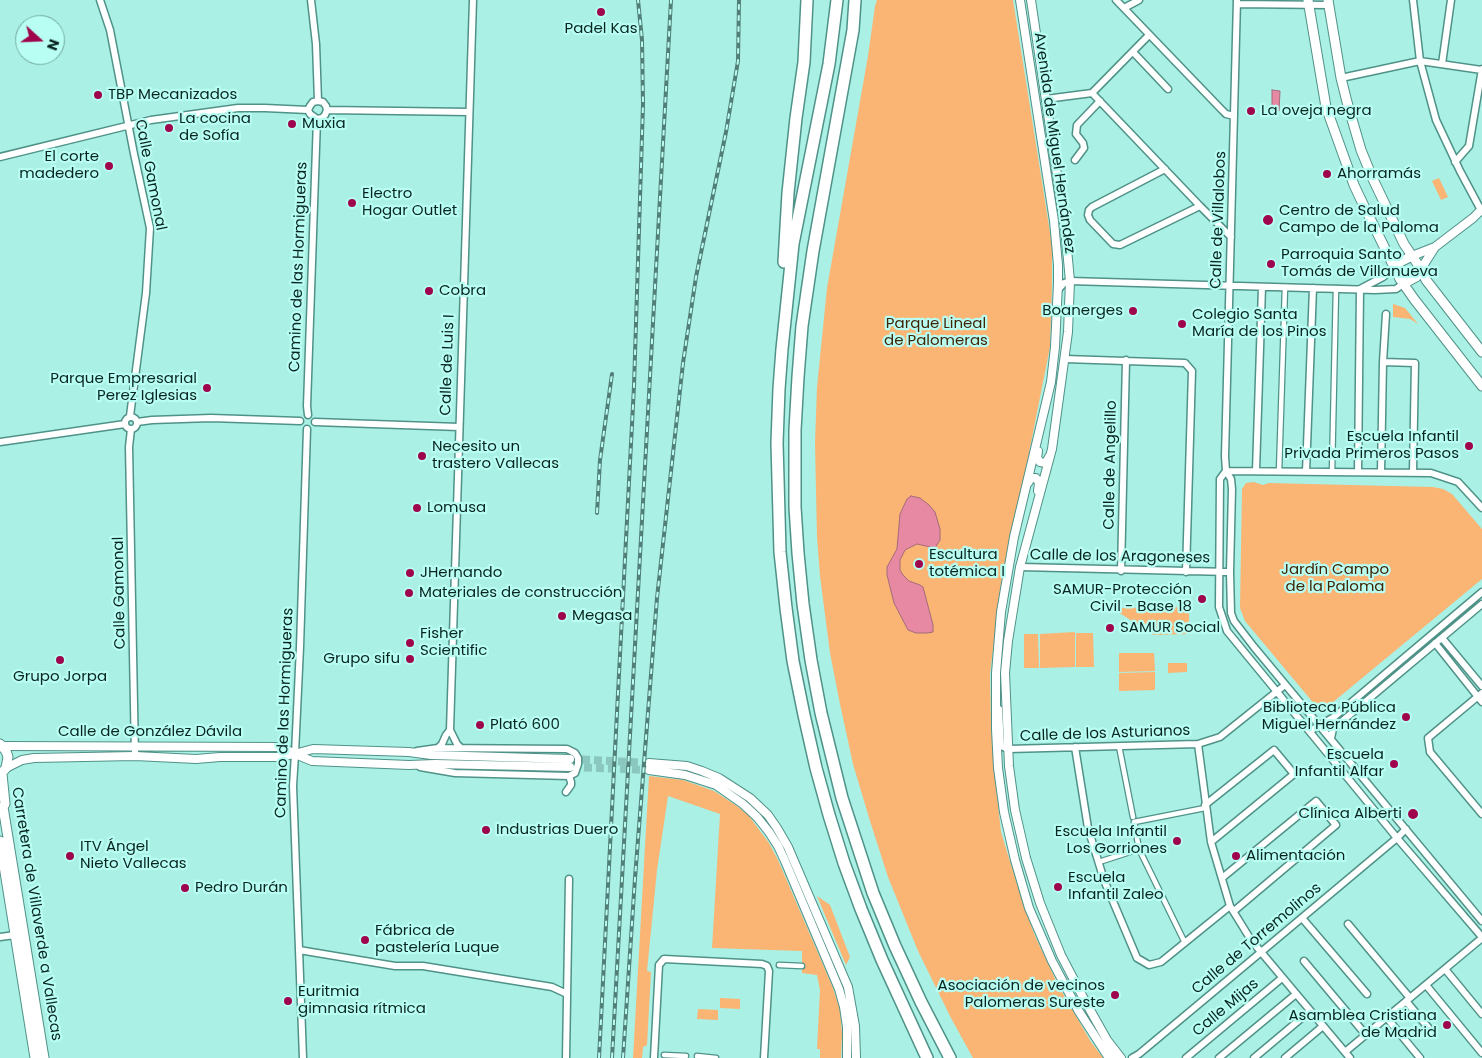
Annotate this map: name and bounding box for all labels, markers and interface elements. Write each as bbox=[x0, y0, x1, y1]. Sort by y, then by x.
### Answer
marker: Padel Kas bbox=[595, 6, 607, 18]
north arrow bbox=[15, 15, 65, 65]
place label: Padel Kas bbox=[565, 20, 637, 38]
street label: Avenida de Miguel Hernández bbox=[1030, 31, 1078, 255]
text: N bbox=[42, 36, 64, 53]
place label: TBP Mecanizados bbox=[108, 86, 237, 104]
marker: TBP Mecanizados bbox=[92, 89, 104, 101]
place label: La oveja negra bbox=[1261, 102, 1372, 120]
marker: La oveja negra bbox=[1245, 105, 1257, 117]
place label: La cocina de Sofía bbox=[179, 110, 251, 145]
place label: Muxia bbox=[302, 115, 346, 133]
street label: Calle Gamonal bbox=[130, 118, 170, 232]
marker: Muxia bbox=[286, 118, 298, 130]
marker: La cocina de Sofía bbox=[163, 122, 175, 134]
place label: El corte madedero bbox=[19, 148, 99, 183]
street label: Calle de Villalobos bbox=[1208, 151, 1230, 289]
marker: El corte madedero bbox=[103, 160, 115, 172]
street label: Camino de las Hormigueras bbox=[286, 162, 312, 372]
place label: Ahorramás bbox=[1337, 165, 1421, 183]
marker: Ahorramás bbox=[1321, 168, 1333, 180]
place label: Electro Hogar Outlet bbox=[362, 185, 457, 220]
marker: Electro Hogar Outlet bbox=[346, 197, 358, 209]
place label: Centro de Salud Campo de la Paloma bbox=[1279, 202, 1439, 237]
marker: Centro de Salud Campo de la Paloma bbox=[1261, 213, 1275, 227]
place label: Parroquia Santo Tomás de Villanueva bbox=[1281, 246, 1438, 281]
marker: Parroquia Santo Tomás de Villanueva bbox=[1265, 258, 1277, 270]
place label: Cobra bbox=[439, 282, 486, 300]
marker: Cobra bbox=[423, 285, 435, 297]
place label: Boanerges bbox=[1042, 302, 1123, 320]
marker: Boanerges bbox=[1127, 305, 1139, 317]
place label: Colegio Santa María de los Pinos bbox=[1192, 306, 1326, 341]
street label: Calle de Luis I bbox=[437, 314, 459, 416]
park label: Parque Lineal de Palomeras bbox=[884, 315, 988, 350]
marker: Colegio Santa María de los Pinos bbox=[1176, 318, 1188, 330]
place label: Parque Empresarial Perez Iglesias bbox=[50, 370, 197, 405]
marker: Parque Empresarial Perez Iglesias bbox=[201, 382, 213, 394]
street label: Calle de Angelillo bbox=[1101, 400, 1121, 530]
place label: Escuela Infantil Privada Primeros Pasos bbox=[1284, 428, 1459, 463]
place label: Necesito un trastero Vallecas bbox=[432, 438, 559, 473]
marker: Escuela Infantil Privada Primeros Pasos bbox=[1463, 440, 1475, 452]
marker: Necesito un trastero Vallecas bbox=[416, 450, 428, 462]
place label: Lomusa bbox=[427, 499, 486, 517]
marker: Lomusa bbox=[411, 502, 423, 514]
street label: Calle Gamonal bbox=[110, 537, 130, 649]
place label: Escultura totémica I bbox=[929, 546, 1005, 581]
street label: Calle de los Aragoneses bbox=[1030, 546, 1210, 568]
marker: Escultura totémica I bbox=[913, 558, 925, 570]
park label: Jardín Campo de la Paloma bbox=[1281, 561, 1389, 596]
place label: JHernando bbox=[420, 564, 502, 582]
marker: JHernando bbox=[404, 567, 416, 579]
place label: SAMUR-Protección Civil - Base 18 bbox=[1053, 581, 1192, 616]
place label: Materiales de construcción bbox=[419, 584, 622, 602]
marker: Materiales de construcción bbox=[403, 587, 415, 599]
marker: SAMUR-Protección Civil - Base 18 bbox=[1196, 593, 1208, 605]
place label: Megasa bbox=[572, 607, 632, 625]
street label: Camino de las Hormigueras bbox=[272, 608, 298, 818]
marker: Megasa bbox=[556, 610, 568, 622]
place label: SAMUR Social bbox=[1120, 619, 1220, 637]
marker: SAMUR Social bbox=[1104, 622, 1116, 634]
place label: Fisher Scientific bbox=[420, 625, 487, 660]
marker: Fisher Scientific bbox=[404, 637, 416, 649]
place label: Grupo sifu bbox=[323, 650, 400, 668]
marker: Grupo sifu bbox=[404, 653, 416, 665]
marker: Grupo Jorpa bbox=[54, 654, 66, 666]
place label: Grupo Jorpa bbox=[13, 668, 107, 686]
place label: Biblioteca Pública Miguel Hernández bbox=[1262, 699, 1396, 734]
marker: Biblioteca Pública Miguel Hernández bbox=[1400, 711, 1412, 723]
place label: Plató 600 bbox=[490, 716, 560, 734]
marker: Plató 600 bbox=[474, 719, 486, 731]
street label: Calle de los Asturianos bbox=[1020, 722, 1190, 746]
street label: Calle de González Dávila bbox=[58, 723, 242, 741]
place label: Escuela Infantil Alfar bbox=[1295, 746, 1384, 781]
marker: Escuela Infantil Alfar bbox=[1388, 758, 1400, 770]
street label: Carretera de Villaverde a Vallecas bbox=[7, 786, 65, 1042]
place label: Clínica Alberti bbox=[1299, 805, 1402, 823]
marker: Clínica Alberti bbox=[1406, 807, 1420, 821]
place label: Industrias Duero bbox=[496, 821, 618, 839]
place label: Escuela Infantil Los Gorriones bbox=[1055, 823, 1167, 858]
marker: Industrias Duero bbox=[480, 824, 492, 836]
marker: Escuela Infantil Los Gorriones bbox=[1171, 835, 1183, 847]
place label: ITV Ángel Nieto Vallecas bbox=[80, 838, 187, 873]
place label: Alimentación bbox=[1246, 847, 1345, 865]
marker: ITV Ángel Nieto Vallecas bbox=[64, 850, 76, 862]
marker: Alimentación bbox=[1230, 850, 1242, 862]
place label: Escuela Infantil Zaleo bbox=[1068, 869, 1164, 904]
place label: Pedro Durán bbox=[195, 879, 288, 897]
street label: Calle de Torremolinos bbox=[1189, 880, 1325, 998]
marker: Escuela Infantil Zaleo bbox=[1052, 881, 1064, 893]
marker: Pedro Durán bbox=[179, 882, 191, 894]
place label: Fábrica de pastelería Luque bbox=[375, 922, 499, 957]
marker: Fábrica de pastelería Luque bbox=[359, 934, 371, 946]
street label: Calle Mijas bbox=[1189, 975, 1263, 1041]
place label: Asociación de vecinos Palomeras Sureste bbox=[938, 977, 1105, 1012]
place label: Euritmia gimnasia rítmica bbox=[298, 983, 426, 1018]
marker: Asociación de vecinos Palomeras Sureste bbox=[1109, 989, 1121, 1001]
marker: Euritmia gimnasia rítmica bbox=[282, 995, 294, 1007]
place label: Asamblea Cristiana de Madrid bbox=[1288, 1007, 1437, 1042]
marker: Asamblea Cristiana de Madrid bbox=[1441, 1019, 1453, 1031]

